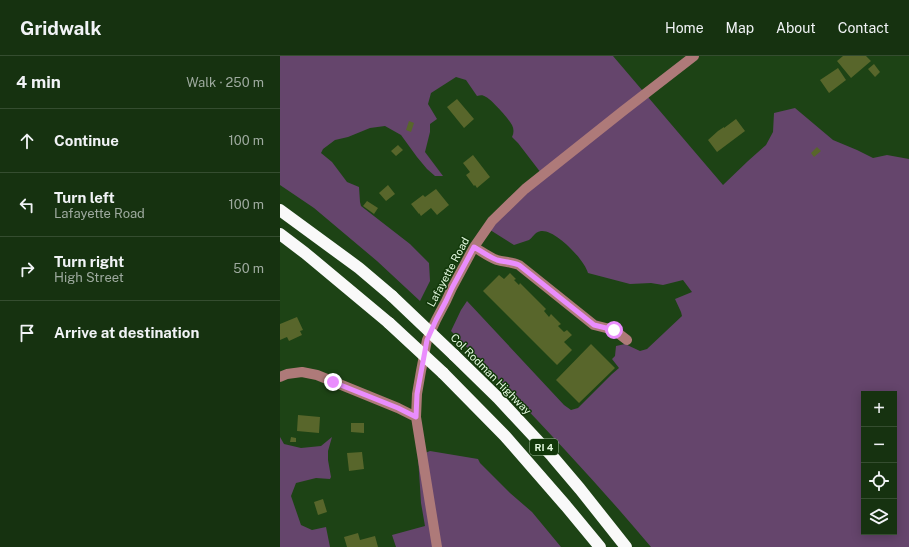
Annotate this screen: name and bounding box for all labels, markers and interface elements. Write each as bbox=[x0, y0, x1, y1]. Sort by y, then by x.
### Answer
text: Gridwalk bbox=[20, 17, 101, 39]
text: Home bbox=[665, 20, 704, 36]
text: Map bbox=[726, 20, 754, 36]
text: About bbox=[776, 20, 816, 36]
text: Contact bbox=[838, 20, 889, 36]
text: 4 min bbox=[16, 72, 61, 92]
text: Walk · 250 m bbox=[186, 75, 264, 90]
icon: ahead bbox=[16, 130, 38, 152]
text: Continue bbox=[54, 132, 119, 149]
text: 100 m bbox=[228, 133, 264, 148]
text: Turn left bbox=[54, 189, 115, 206]
icon: left bbox=[16, 194, 38, 216]
text: 100 m bbox=[228, 197, 264, 212]
text: Lafayette Road bbox=[54, 206, 145, 221]
street label: Lafayette Road bbox=[425, 235, 471, 309]
text: Turn right bbox=[54, 253, 124, 270]
icon: right bbox=[16, 258, 38, 280]
text: 50 m bbox=[233, 261, 264, 276]
text: High Street bbox=[54, 270, 124, 285]
route start bbox=[605, 321, 623, 339]
icon: arrive bbox=[16, 322, 38, 344]
text: Arrive at destination bbox=[54, 324, 199, 341]
street label: Col Rodman Highway bbox=[448, 331, 534, 417]
route end bbox=[324, 373, 342, 391]
map controls bbox=[861, 391, 897, 535]
button: + bbox=[861, 391, 897, 427]
button: − bbox=[861, 427, 897, 463]
road number: RI 4 bbox=[530, 439, 558, 455]
button: locate bbox=[861, 463, 897, 499]
button: layers bbox=[861, 499, 897, 535]

